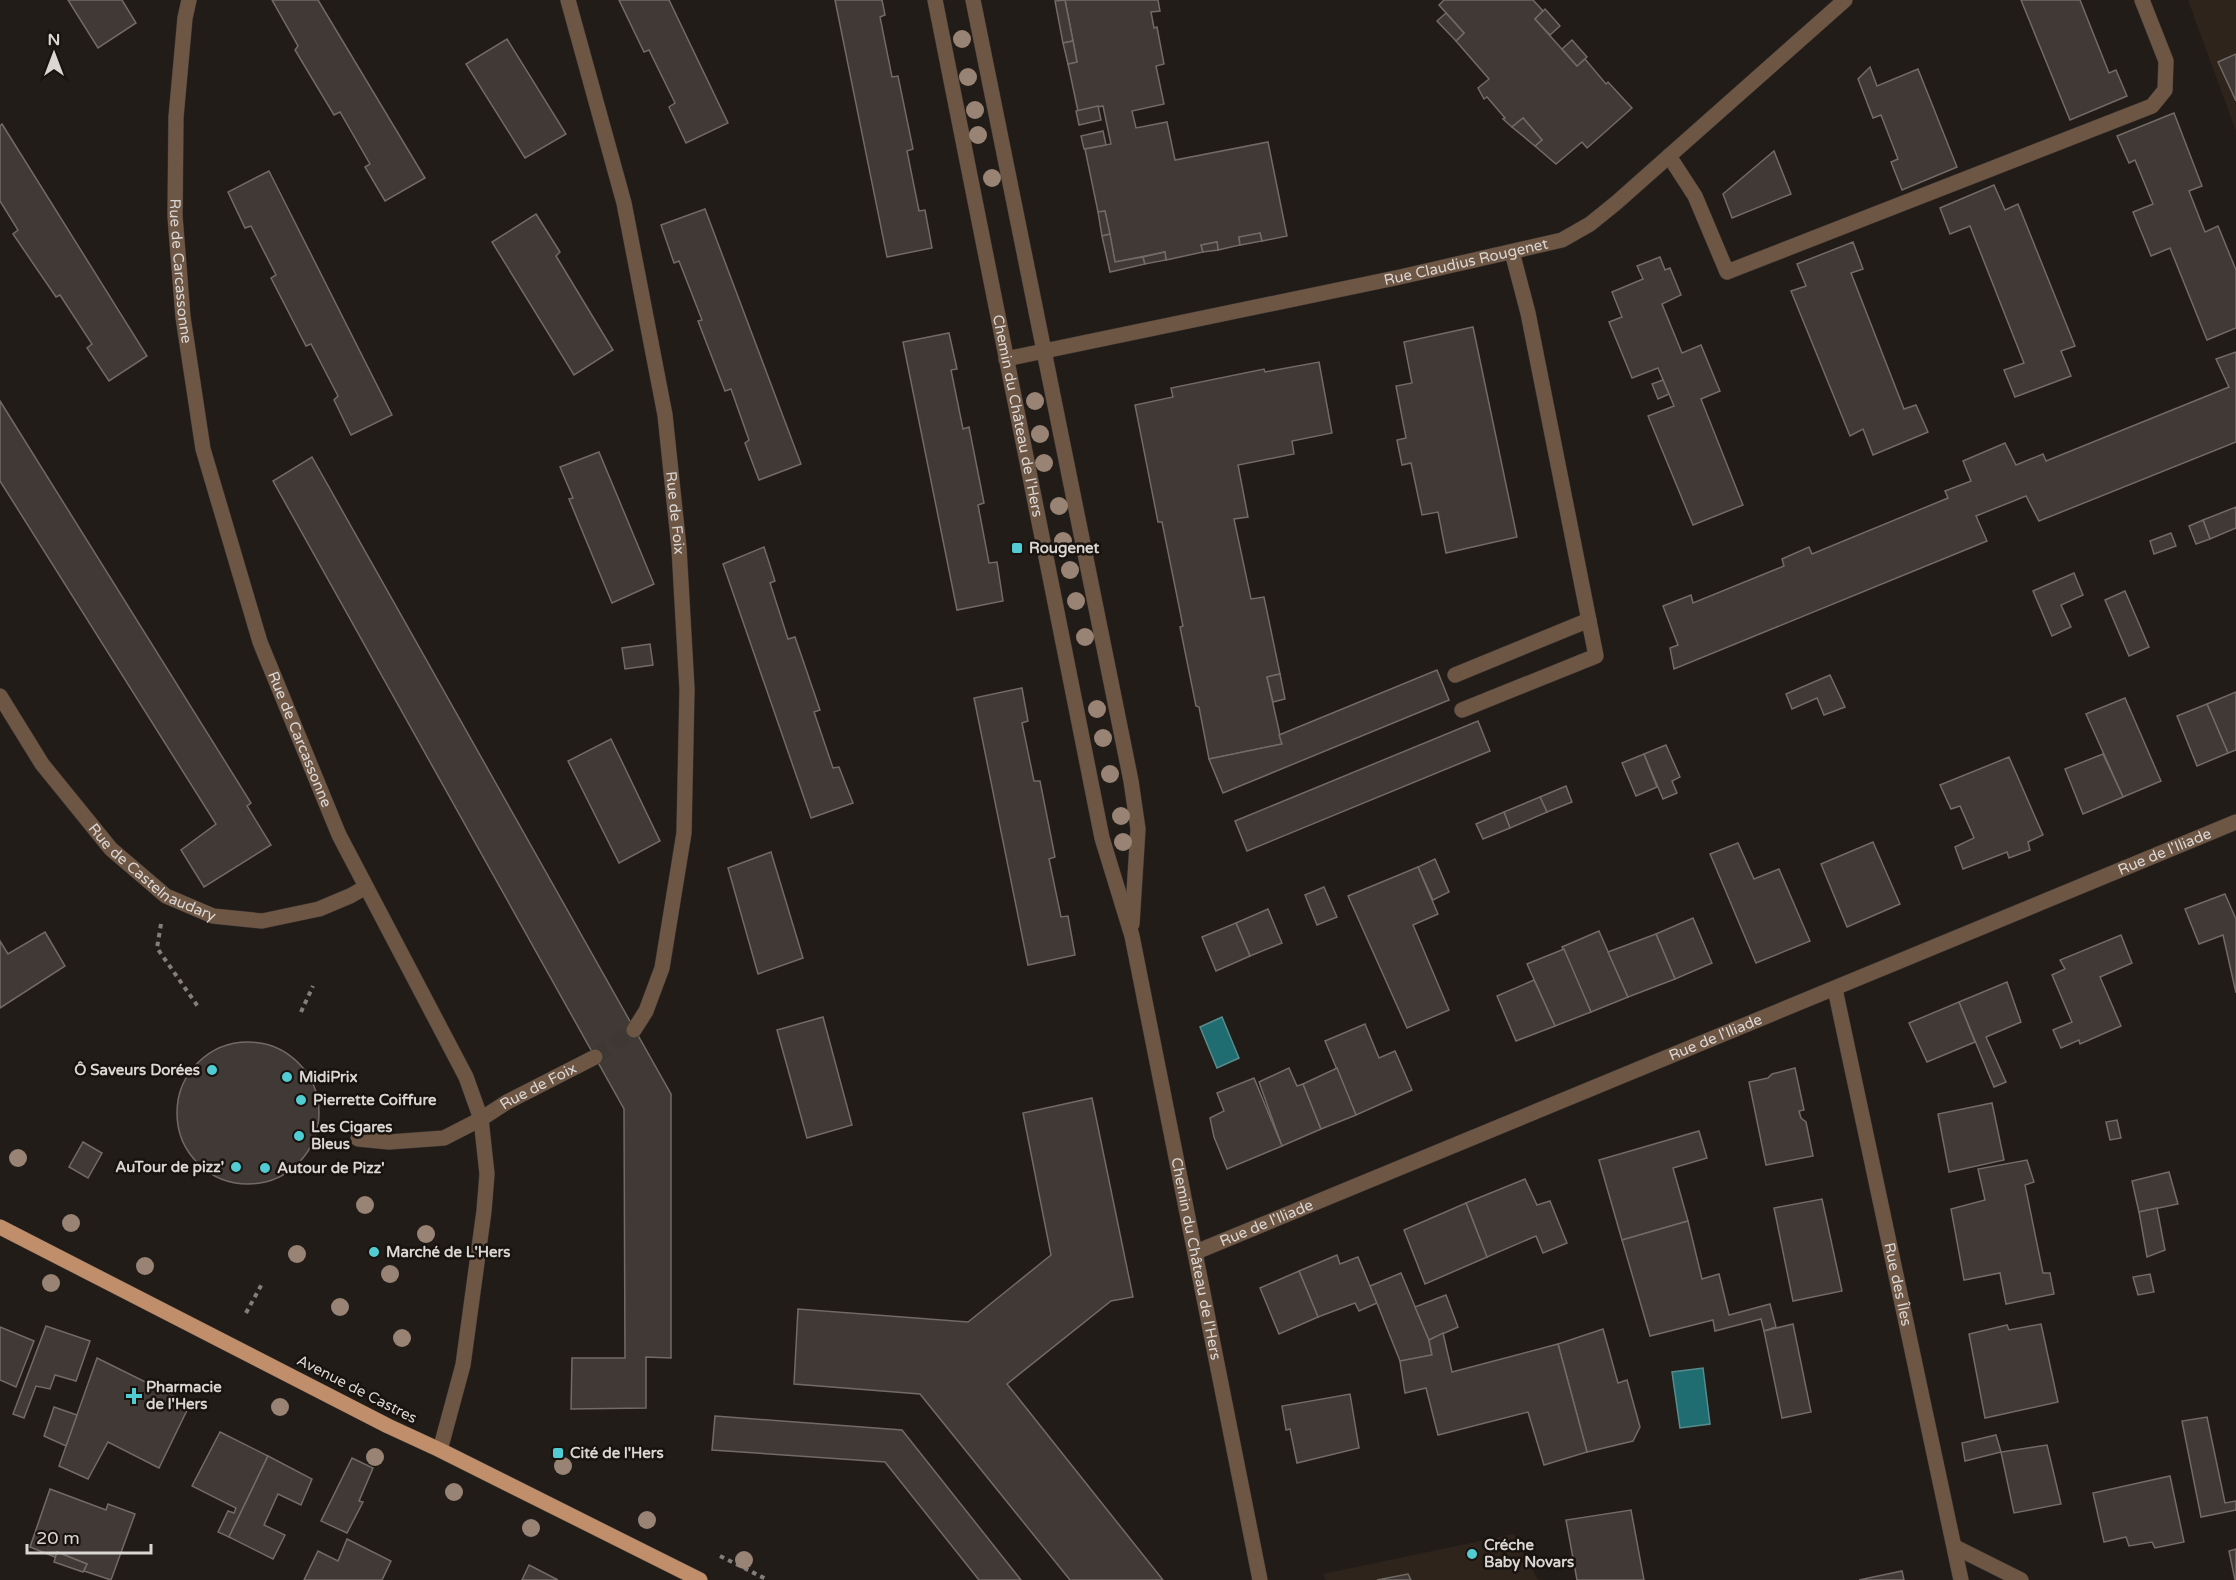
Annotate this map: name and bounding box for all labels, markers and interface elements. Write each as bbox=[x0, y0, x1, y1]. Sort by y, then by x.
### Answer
north arrow bbox=[24, 24, 84, 84]
text: N bbox=[48, 30, 60, 50]
street label: Rue de Carcassonne bbox=[166, 198, 196, 345]
street label: Rue Claudius Rougenet bbox=[1382, 234, 1550, 289]
street label: Chemin du Château de l'Hers bbox=[989, 313, 1047, 519]
street label: Rue de Foix bbox=[662, 470, 688, 555]
place label: Rougenet bbox=[1029, 539, 1100, 558]
marker: Rougenet bbox=[1010, 541, 1024, 555]
street label: Rue de Carcassonne bbox=[264, 669, 336, 810]
street label: Rue de Castelnaudary bbox=[85, 820, 219, 925]
street label: Rue de l'Iliade bbox=[2115, 824, 2214, 879]
street label: Rue de l'Iliade bbox=[1666, 1010, 1765, 1065]
street label: Rue de Foix bbox=[496, 1059, 580, 1113]
place label: Ô Saveurs Dorées bbox=[74, 1061, 200, 1079]
marker: Ô Saveurs Dorées bbox=[205, 1063, 219, 1077]
place label: MidiPrix bbox=[299, 1068, 358, 1086]
marker: MidiPrix bbox=[280, 1070, 294, 1084]
place label: Pierrette Coiffure bbox=[313, 1091, 437, 1109]
marker: Pierrette Coiffure bbox=[294, 1093, 308, 1107]
place label: Les Cigares Bleus bbox=[311, 1118, 393, 1153]
marker: Les Cigares Bleus bbox=[292, 1129, 306, 1143]
street label: Chemin du Château de l'Hers bbox=[1167, 1156, 1225, 1362]
place label: AuTour de pizz' bbox=[115, 1158, 224, 1177]
place label: Autour de Pizz' bbox=[277, 1159, 384, 1177]
marker: AuTour de pizz' bbox=[229, 1160, 243, 1174]
marker: Autour de Pizz' bbox=[258, 1161, 272, 1175]
street label: Rue de l'Iliade bbox=[1217, 1196, 1316, 1250]
street label: Rue des Îles bbox=[1880, 1241, 1916, 1328]
place label: Marché de L'Hers bbox=[386, 1243, 510, 1261]
marker: Marché de L'Hers bbox=[367, 1245, 381, 1259]
street label: Avenue de Castres bbox=[294, 1351, 420, 1427]
place label: Pharmacie de l'Hers bbox=[146, 1378, 222, 1413]
marker: Pharmacie de l'Hers bbox=[127, 1389, 141, 1403]
place label: Cité de l'Hers bbox=[570, 1444, 664, 1462]
marker: Cité de l'Hers bbox=[551, 1446, 565, 1460]
scale bar bbox=[27, 1517, 152, 1555]
text: 20 m bbox=[36, 1527, 80, 1549]
place label: Créche Baby Novars bbox=[1484, 1536, 1574, 1572]
marker: Créche Baby Novars bbox=[1465, 1547, 1479, 1561]

